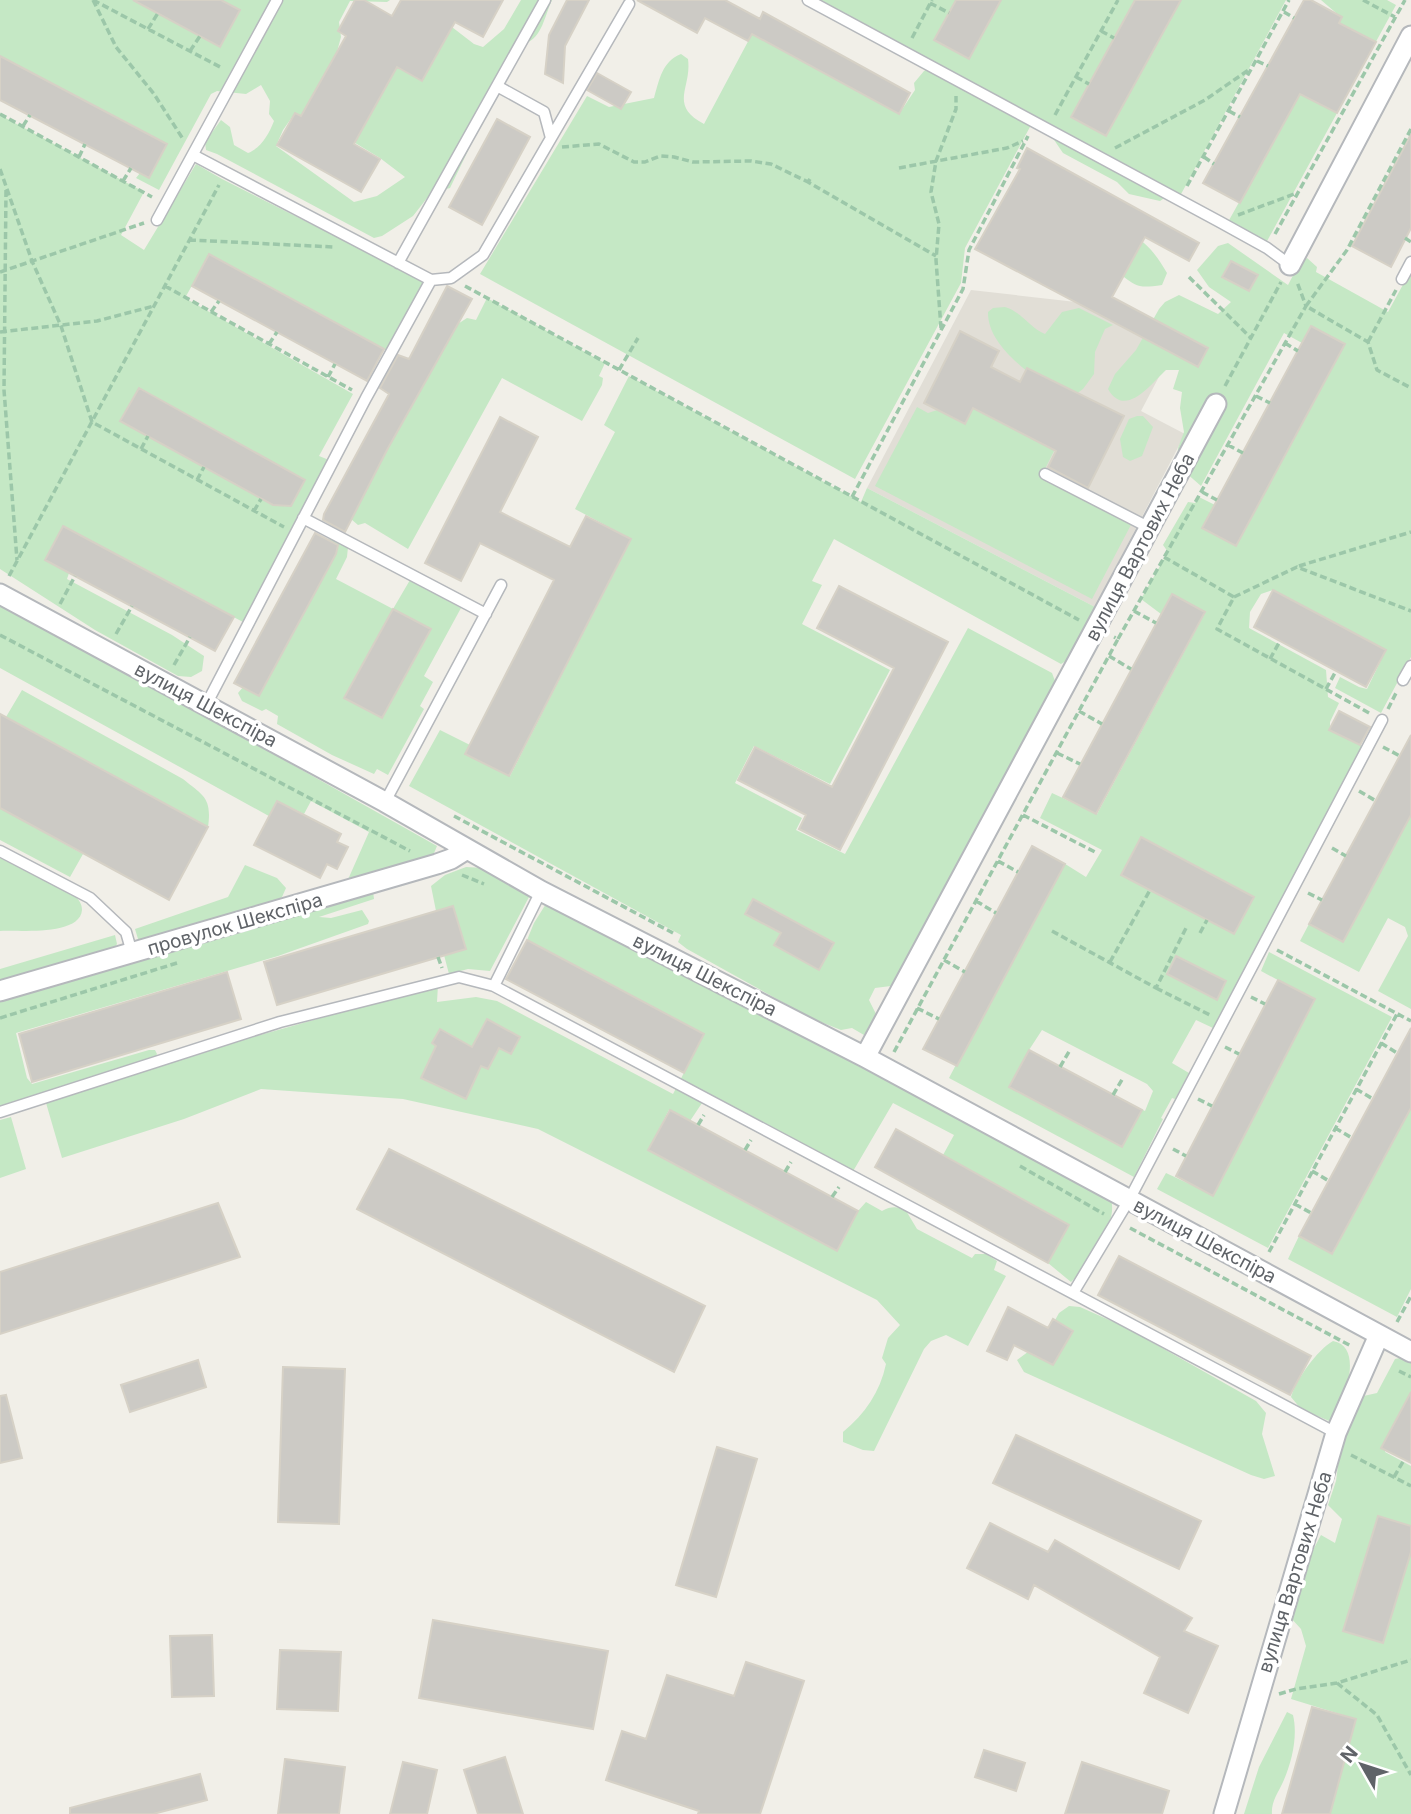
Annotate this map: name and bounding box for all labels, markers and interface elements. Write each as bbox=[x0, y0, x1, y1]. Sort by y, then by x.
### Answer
street label: вулиця Вартових Неба bbox=[1081, 449, 1199, 645]
street label: вулиця Шекспіра bbox=[131, 658, 281, 752]
street label: провулок Шекспіра bbox=[145, 888, 325, 960]
street label: вулиця Шекспіра bbox=[629, 929, 781, 1021]
street label: вулиця Шекспіра bbox=[1130, 1194, 1280, 1288]
street label: вулиця Вартових Неба bbox=[1253, 1469, 1337, 1675]
north arrow bbox=[1327, 1730, 1397, 1800]
text: N bbox=[1336, 1742, 1363, 1767]

